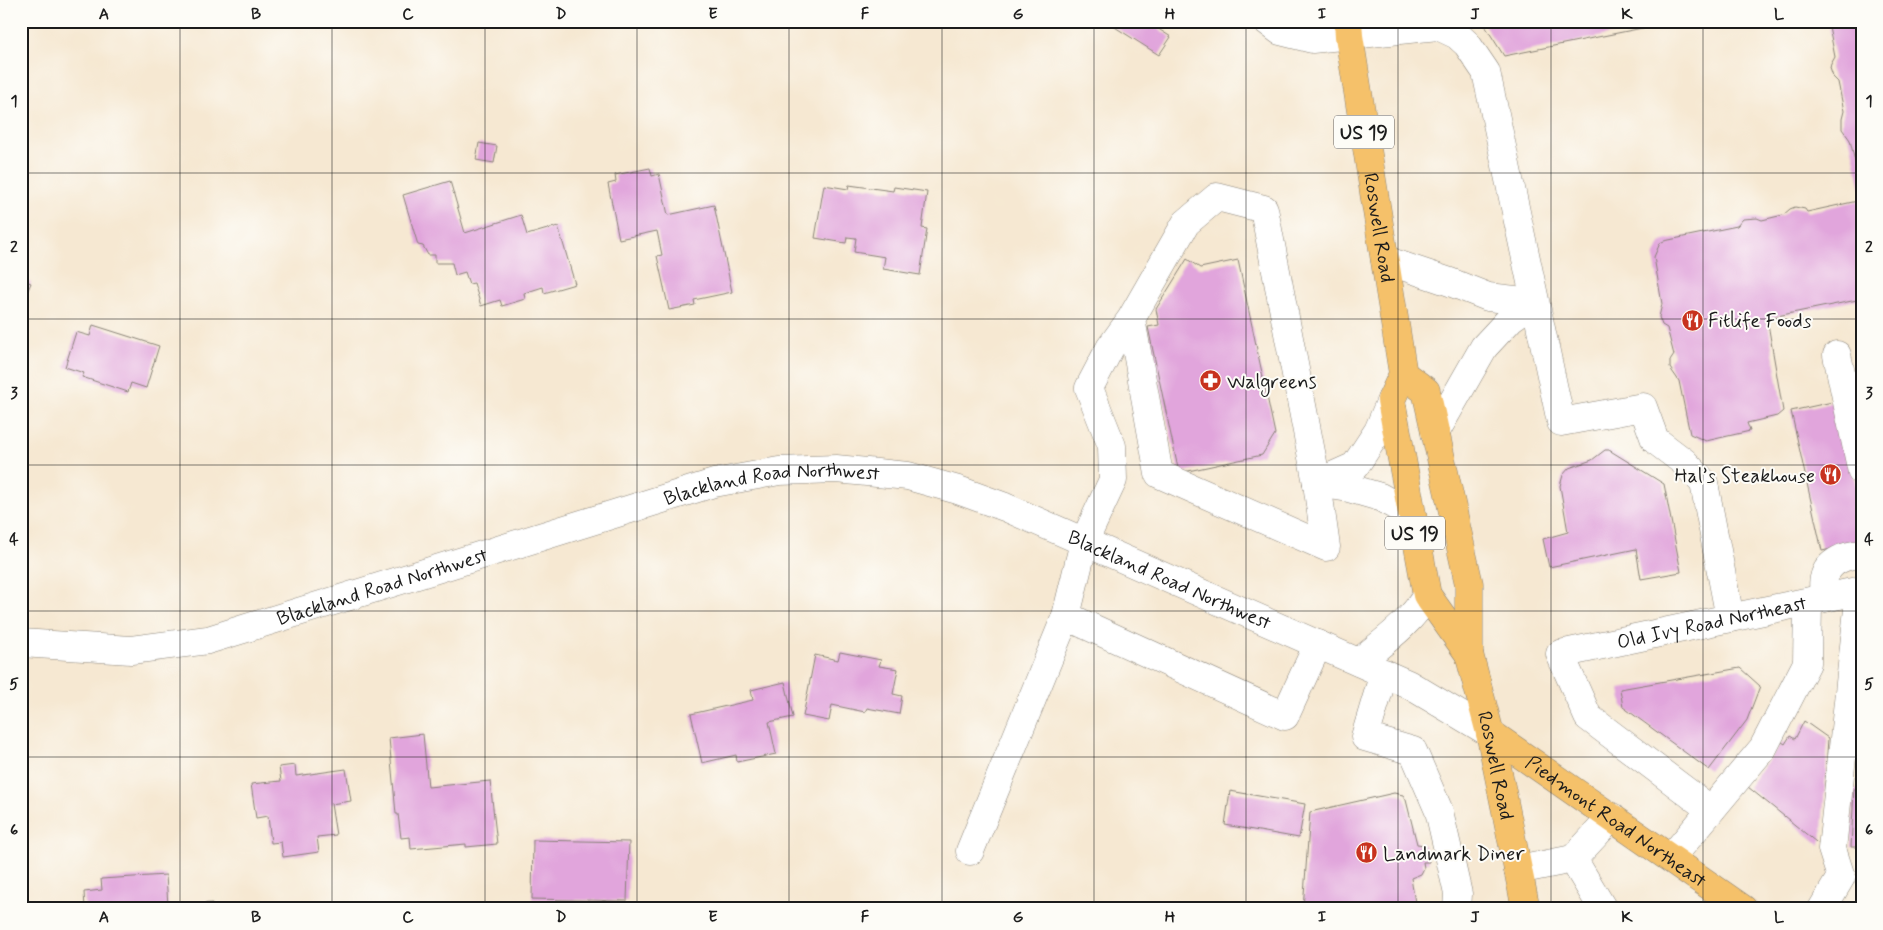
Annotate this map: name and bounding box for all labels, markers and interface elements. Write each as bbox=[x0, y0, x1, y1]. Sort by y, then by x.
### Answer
text: A bbox=[99, 4, 109, 25]
text: B bbox=[251, 4, 261, 25]
text: C bbox=[402, 4, 414, 25]
text: D bbox=[555, 4, 567, 25]
text: E bbox=[708, 4, 718, 25]
text: F bbox=[861, 4, 870, 25]
text: G bbox=[1013, 4, 1024, 25]
text: H bbox=[1165, 4, 1176, 25]
text: I bbox=[1318, 4, 1327, 25]
text: J bbox=[1470, 4, 1480, 25]
text: K bbox=[1621, 4, 1633, 25]
text: L bbox=[1774, 4, 1785, 25]
text: 1 bbox=[10, 91, 18, 112]
text: 1 bbox=[1865, 91, 1873, 112]
road number: US 19 bbox=[1334, 115, 1394, 148]
street label: Roswell Road bbox=[1356, 171, 1400, 284]
text: 2 bbox=[10, 237, 18, 258]
text: 2 bbox=[1865, 237, 1873, 258]
restaurant icon: Fitlife Foods bbox=[1680, 308, 1704, 332]
place label: Fitlife Foods bbox=[1708, 308, 1812, 335]
pharmacy icon: Walgreens bbox=[1199, 369, 1223, 393]
place label: Walgreens bbox=[1227, 369, 1317, 397]
text: 3 bbox=[10, 383, 18, 404]
text: 3 bbox=[1865, 383, 1873, 404]
street label: Blackland Road Northwest bbox=[661, 457, 881, 513]
place label: Hal’s Steakhouse bbox=[1675, 463, 1815, 490]
restaurant icon: Hal’s Steakhouse bbox=[1819, 463, 1843, 487]
road number: US 19 bbox=[1385, 516, 1445, 550]
street label: Blackland Road Northwest bbox=[1063, 524, 1275, 637]
text: 4 bbox=[9, 529, 19, 550]
text: 4 bbox=[1864, 529, 1874, 550]
street label: Blackland Road Northwest bbox=[274, 542, 491, 633]
street label: Old Ivy Road Northeast bbox=[1615, 590, 1809, 657]
text: 5 bbox=[9, 674, 19, 695]
text: 5 bbox=[1864, 674, 1874, 695]
street label: Roswell Road bbox=[1470, 708, 1519, 822]
street label: Piedmont Road Northeast bbox=[1520, 750, 1711, 895]
text: 6 bbox=[10, 820, 18, 841]
text: 6 bbox=[1865, 820, 1873, 841]
restaurant icon: Landmark Diner bbox=[1355, 841, 1379, 865]
place label: Landmark Diner bbox=[1383, 841, 1525, 868]
text: A bbox=[99, 907, 109, 928]
text: B bbox=[251, 907, 261, 928]
text: C bbox=[402, 907, 414, 928]
text: D bbox=[555, 907, 567, 928]
text: E bbox=[708, 907, 718, 928]
text: F bbox=[861, 907, 870, 928]
text: G bbox=[1013, 907, 1024, 928]
text: H bbox=[1165, 907, 1176, 928]
text: I bbox=[1318, 907, 1327, 928]
text: J bbox=[1470, 907, 1480, 928]
text: K bbox=[1621, 907, 1633, 928]
text: L bbox=[1774, 907, 1785, 928]

